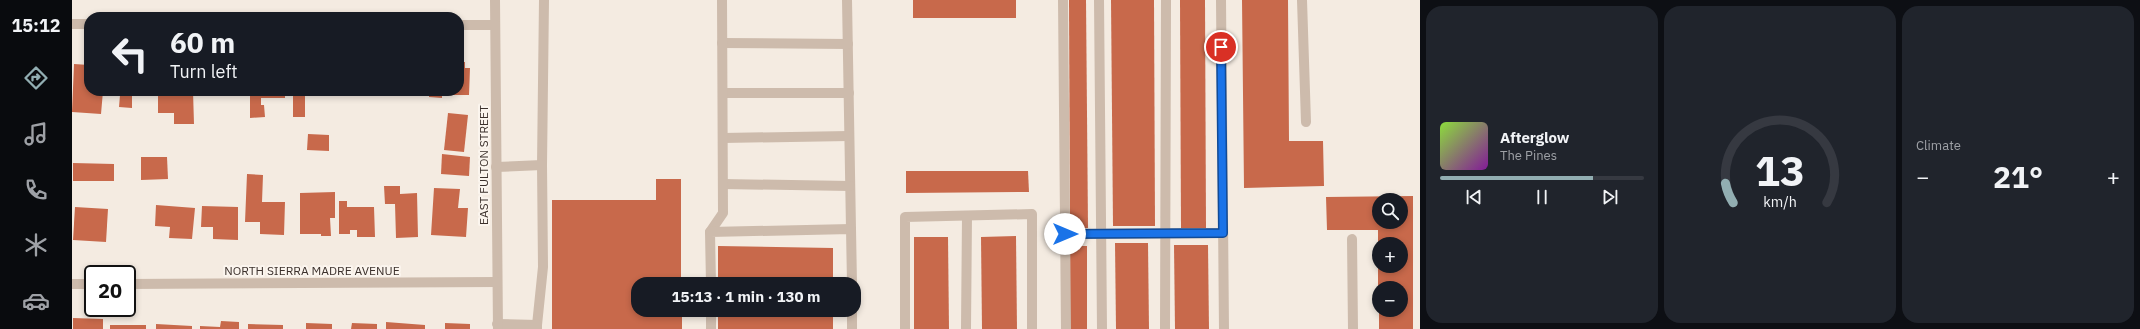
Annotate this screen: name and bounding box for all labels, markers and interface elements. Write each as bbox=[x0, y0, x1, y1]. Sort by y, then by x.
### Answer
text: 15:12 bbox=[11, 14, 61, 37]
text: 60 m bbox=[170, 24, 235, 61]
icon: left bbox=[104, 28, 156, 80]
pin bbox=[1204, 30, 1238, 64]
icon: arrive bbox=[1210, 36, 1232, 58]
text: Turn left bbox=[170, 60, 238, 83]
icon: directions bbox=[22, 64, 50, 92]
street label: EAST FULTON STREET bbox=[476, 105, 491, 225]
icon: music bbox=[22, 120, 50, 148]
text: Afterglow bbox=[1500, 128, 1569, 147]
text: Climate bbox=[1916, 137, 1961, 154]
text: 13 bbox=[1755, 142, 1805, 196]
text: The Pines bbox=[1500, 147, 1557, 164]
text: 21° bbox=[1993, 157, 2043, 196]
text: − bbox=[1916, 162, 1929, 191]
text: + bbox=[2107, 162, 2120, 191]
icon: phone bbox=[22, 176, 50, 204]
icon: previous bbox=[1463, 186, 1485, 208]
icon: pause bbox=[1531, 186, 1553, 208]
icon: next bbox=[1599, 186, 1621, 208]
text: km/h bbox=[1763, 191, 1797, 210]
map controls bbox=[1372, 193, 1408, 317]
button: search bbox=[1372, 193, 1408, 229]
position arrow bbox=[1044, 213, 1086, 255]
icon: climate bbox=[22, 231, 50, 259]
button: + bbox=[1372, 237, 1408, 273]
street label: NORTH SIERRA MADRE AVENUE bbox=[224, 263, 400, 278]
speed limit sign: 20 bbox=[84, 265, 136, 317]
button: − bbox=[1372, 281, 1408, 317]
icon: car bbox=[22, 287, 50, 315]
text: 15:13 · 1 min · 130 m bbox=[672, 287, 820, 306]

